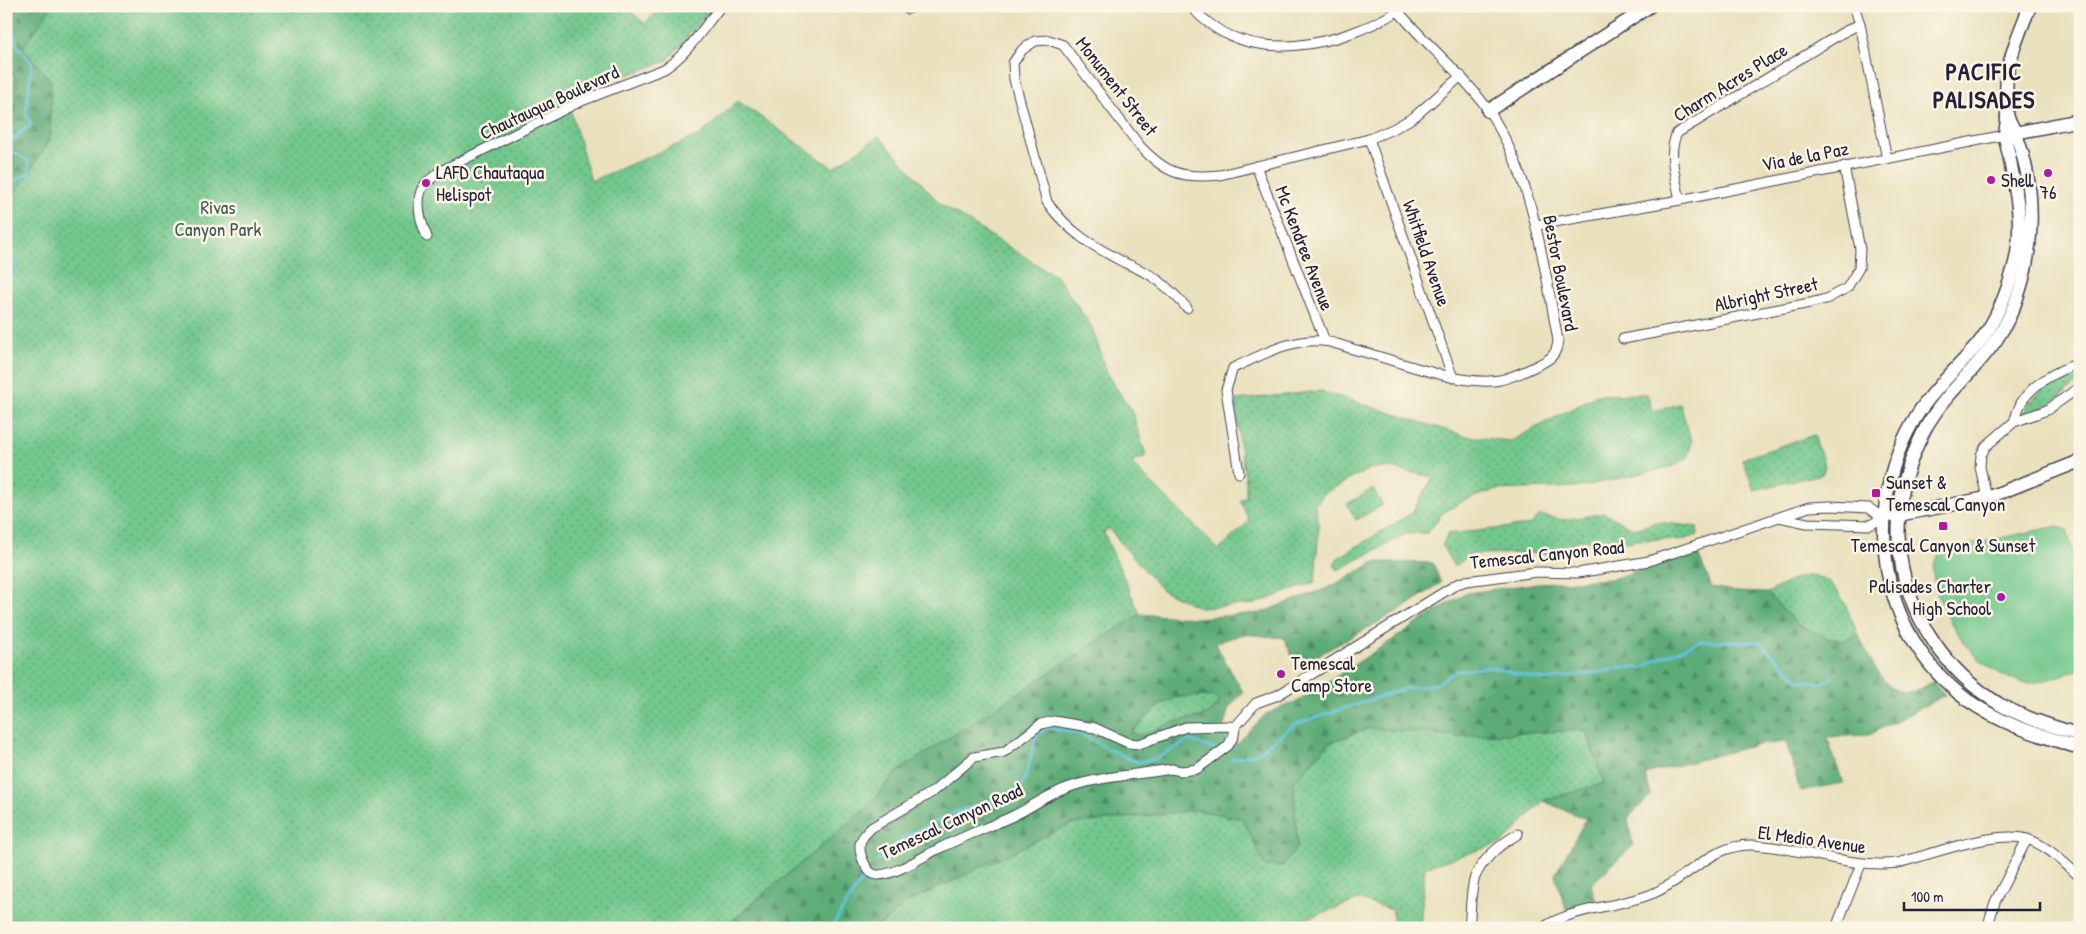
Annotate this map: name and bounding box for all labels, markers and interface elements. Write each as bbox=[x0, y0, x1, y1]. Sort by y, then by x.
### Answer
street label: Monument Street bbox=[1070, 31, 1164, 141]
street label: Charm Acres Place bbox=[1668, 36, 1792, 128]
district label: PACIFIC PALISADES bbox=[1933, 55, 2035, 115]
street label: Chautauqua Boulevard bbox=[475, 58, 623, 146]
street label: Via de la Paz bbox=[1759, 135, 1851, 177]
place label: LAFD Chautaqua Helispot bbox=[436, 159, 545, 207]
place label: Shell bbox=[2001, 167, 2034, 193]
marker: 76 bbox=[2042, 167, 2054, 179]
marker: Shell bbox=[1985, 174, 1997, 186]
marker: LAFD Chautaqua Helispot bbox=[420, 177, 432, 189]
place label: 76 bbox=[2040, 179, 2057, 205]
street label: Mc Kendree Avenue bbox=[1269, 182, 1341, 314]
park label: Rivas Canyon Park bbox=[175, 194, 262, 242]
street label: Whitfield Avenue bbox=[1397, 196, 1457, 310]
street label: Bestor Boulevard bbox=[1537, 213, 1585, 334]
street label: Albright Street bbox=[1712, 270, 1821, 318]
place label: Sunset & Temescal Canyon bbox=[1886, 469, 2005, 517]
marker: Sunset & Temescal Canyon bbox=[1870, 487, 1882, 499]
marker: Temescal Canyon & Sunset bbox=[1937, 520, 1949, 532]
place label: Temescal Canyon & Sunset bbox=[1851, 532, 2036, 558]
street label: Temescal Canyon Road bbox=[1469, 533, 1626, 575]
place label: Palisades Charter High School bbox=[1869, 573, 1992, 621]
marker: Palisades Charter High School bbox=[1995, 591, 2007, 603]
place label: Temescal Camp Store bbox=[1291, 650, 1373, 698]
marker: Temescal Camp Store bbox=[1275, 668, 1287, 680]
street label: Temescal Canyon Road bbox=[875, 776, 1027, 865]
street label: El Medio Avenue bbox=[1756, 819, 1868, 859]
scale bar bbox=[1904, 879, 2040, 911]
text: 100 m bbox=[1911, 886, 1944, 907]

